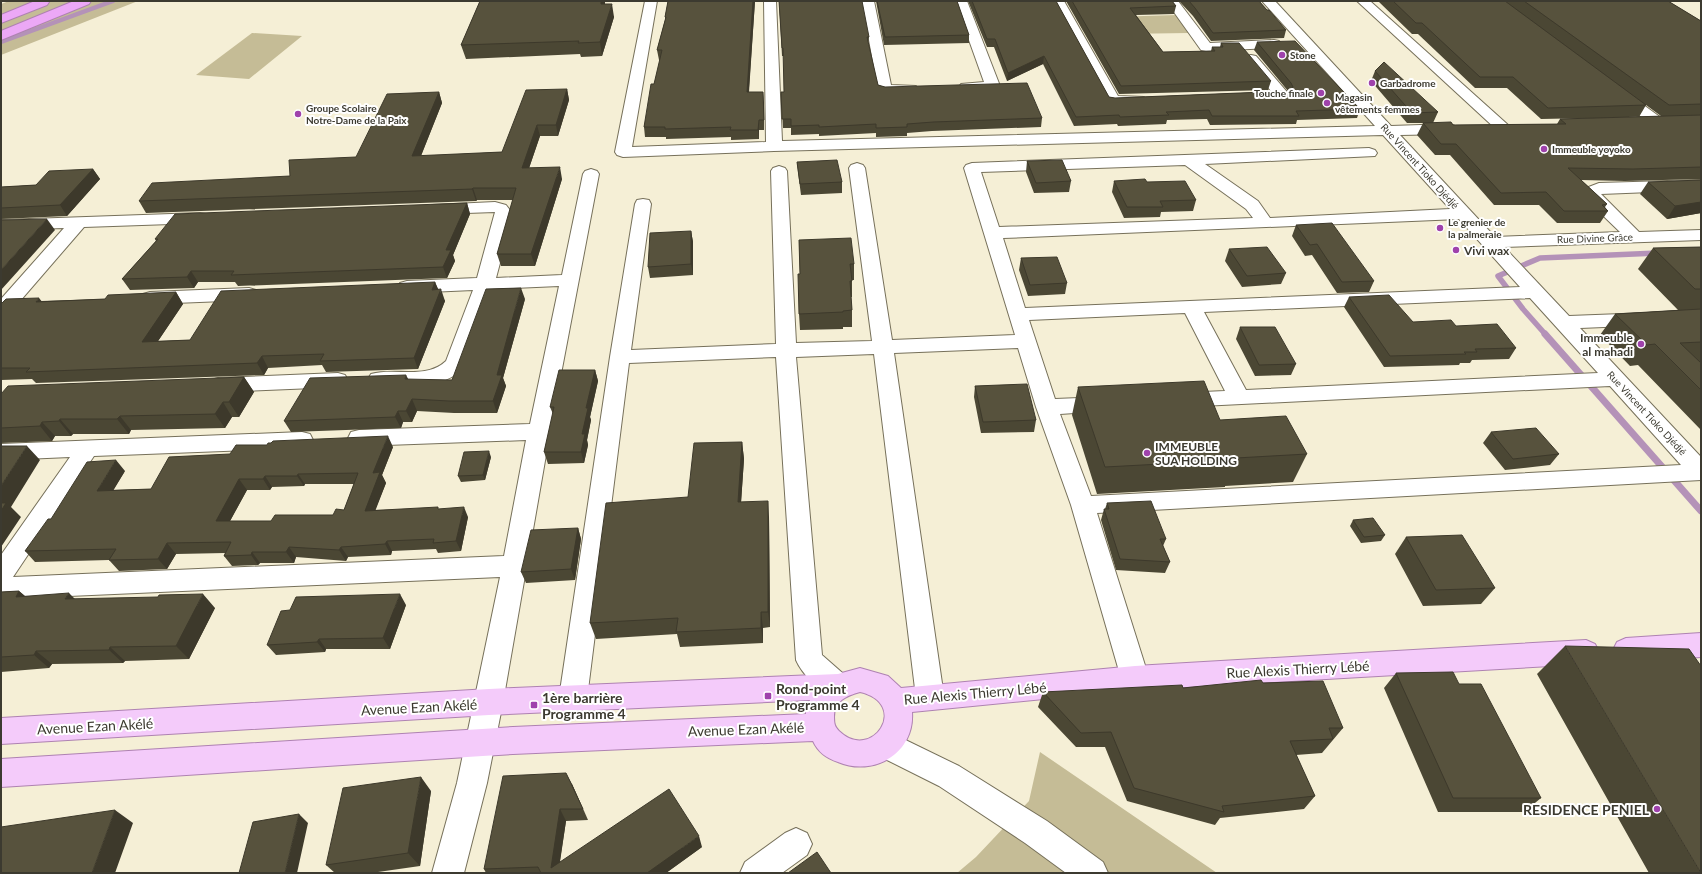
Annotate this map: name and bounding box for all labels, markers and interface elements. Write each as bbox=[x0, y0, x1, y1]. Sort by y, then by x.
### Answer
place label: Stone bbox=[1290, 49, 1316, 61]
marker: Stone bbox=[1277, 50, 1287, 60]
place label: Garbadrome bbox=[1380, 77, 1436, 89]
marker: Garbadrome bbox=[1367, 78, 1377, 88]
place label: Touche finale bbox=[1254, 87, 1314, 99]
marker: Touche finale bbox=[1316, 88, 1326, 98]
place label: Magasin vêtements femmes bbox=[1335, 91, 1420, 115]
marker: Magasin vêtements femmes bbox=[1322, 98, 1332, 108]
place label: Groupe Scolaire Notre-Dame de la Paix bbox=[306, 102, 407, 126]
marker: Groupe Scolaire Notre-Dame de la Paix bbox=[293, 109, 303, 119]
street label: Rue Vincent Tioko Djédjé bbox=[1379, 121, 1461, 211]
place label: Immeuble yoyoko bbox=[1552, 143, 1631, 155]
marker: Immeuble yoyoko bbox=[1539, 144, 1549, 154]
place label: Le grenier de la palmeraie bbox=[1448, 216, 1506, 240]
marker: Le grenier de la palmeraie bbox=[1435, 223, 1445, 233]
street label: Rue Divine Grâce bbox=[1557, 231, 1633, 245]
place label: Vivi wax bbox=[1463, 243, 1510, 258]
marker: Vivi wax bbox=[1451, 245, 1461, 255]
place label: Immeuble al mahadi bbox=[1580, 330, 1634, 359]
marker: Immeuble al mahadi bbox=[1636, 339, 1646, 349]
street label: Rue Vincent Tioko Djédjé bbox=[1605, 368, 1689, 458]
place label: IMMEUBLE SUA HOLDING bbox=[1155, 439, 1237, 468]
marker: IMMEUBLE SUA HOLDING bbox=[1142, 448, 1152, 458]
street label: Rue Alexis Thierry Lébé bbox=[1226, 657, 1370, 681]
street label: Rue Alexis Thierry Lébé bbox=[903, 678, 1047, 708]
place label: Rond-point Programme 4 bbox=[776, 680, 860, 713]
place label: 1ère barrière Programme 4 bbox=[542, 689, 626, 722]
marker: Rond-point Programme 4 bbox=[763, 691, 773, 701]
street label: Avenue Ezan Akélé bbox=[360, 695, 478, 719]
marker: 1ère barrière Programme 4 bbox=[529, 700, 539, 710]
street label: Avenue Ezan Akélé bbox=[36, 714, 154, 738]
street label: Avenue Ezan Akélé bbox=[687, 718, 805, 740]
place label: RESIDENCE PENIEL bbox=[1523, 801, 1650, 818]
marker: RESIDENCE PENIEL bbox=[1652, 804, 1662, 814]

